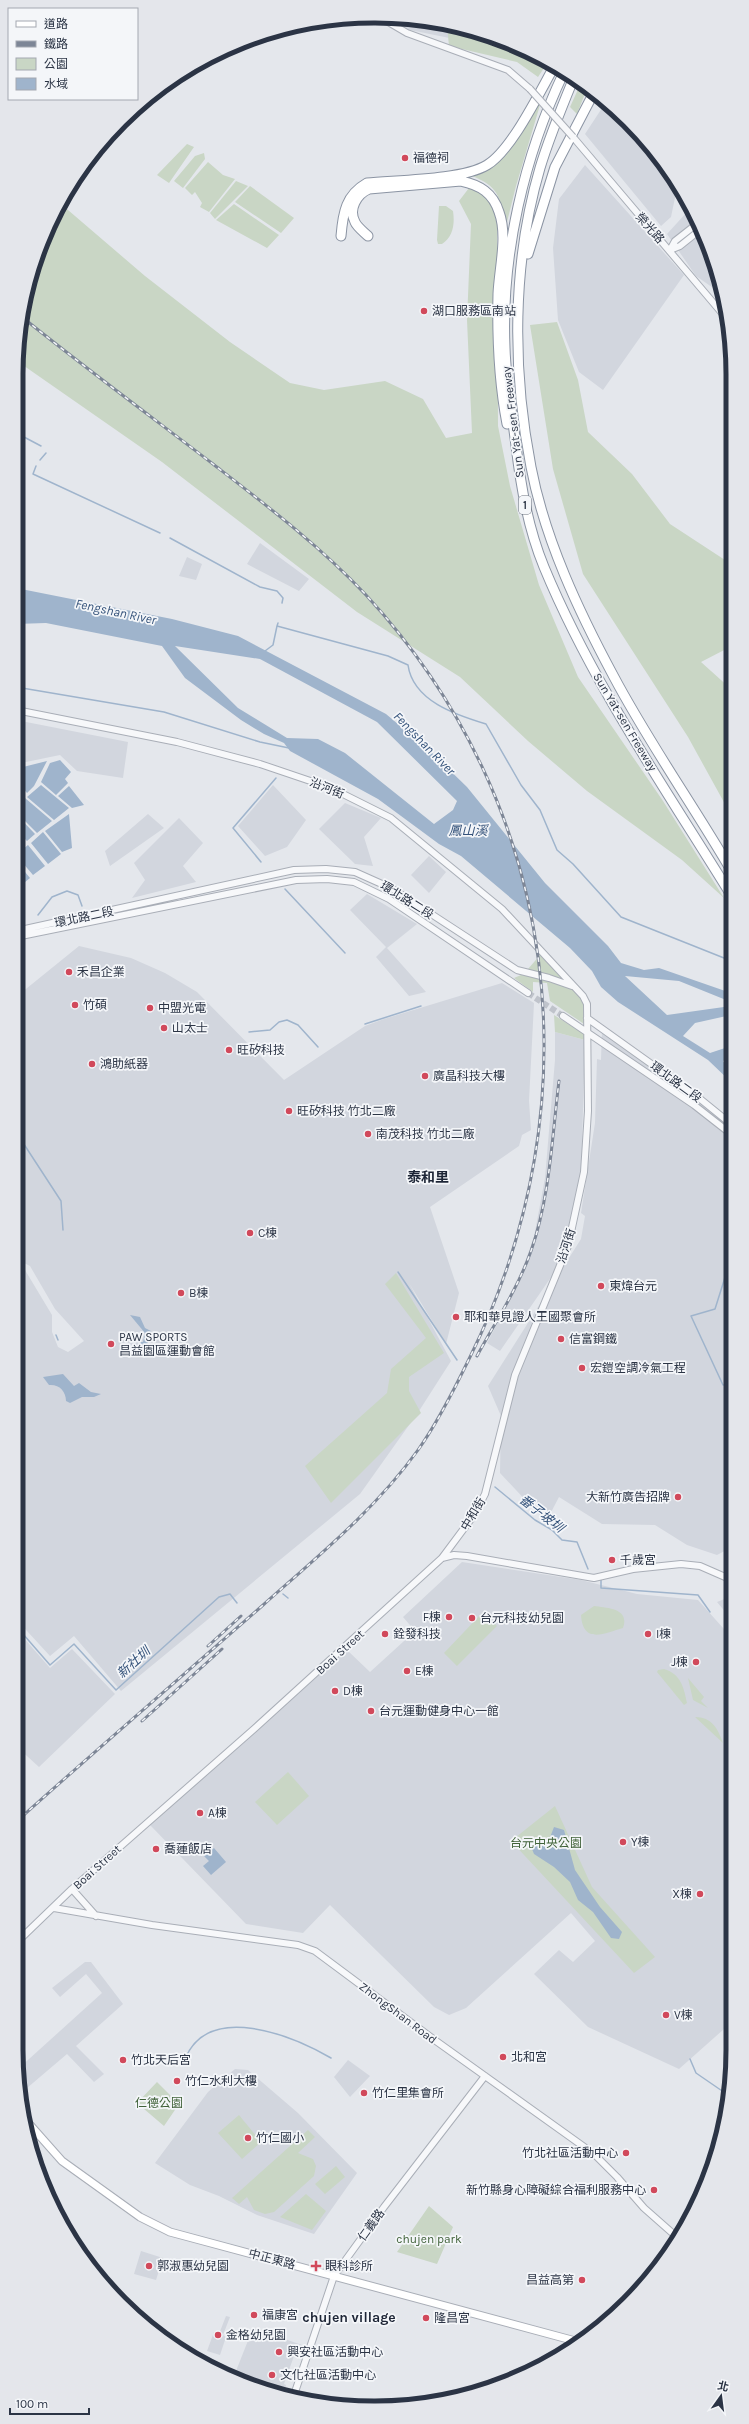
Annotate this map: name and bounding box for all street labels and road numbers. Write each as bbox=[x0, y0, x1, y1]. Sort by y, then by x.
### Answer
street label: 榮光路 bbox=[633, 210, 667, 246]
street label: Sun Yat-sen Freeway bbox=[499, 365, 527, 479]
road number: 1 bbox=[519, 496, 531, 514]
street label: Sun Yat-sen Freeway bbox=[590, 670, 660, 774]
street label: 沿河街 bbox=[308, 775, 346, 801]
street label: 環北路二段 bbox=[378, 878, 436, 922]
street label: 環北路二段 bbox=[53, 904, 115, 930]
street label: 環北路二段 bbox=[648, 1059, 704, 1105]
street label: 沿河街 bbox=[554, 1227, 578, 1265]
street label: 中和街 bbox=[458, 1495, 488, 1533]
street label: Boai Street bbox=[313, 1626, 367, 1677]
street label: Boai Street bbox=[70, 1841, 124, 1892]
street label: ZhongShan Road bbox=[356, 1979, 440, 2047]
street label: 仁義路 bbox=[355, 2206, 387, 2244]
street label: 中正東路 bbox=[247, 2246, 297, 2272]

